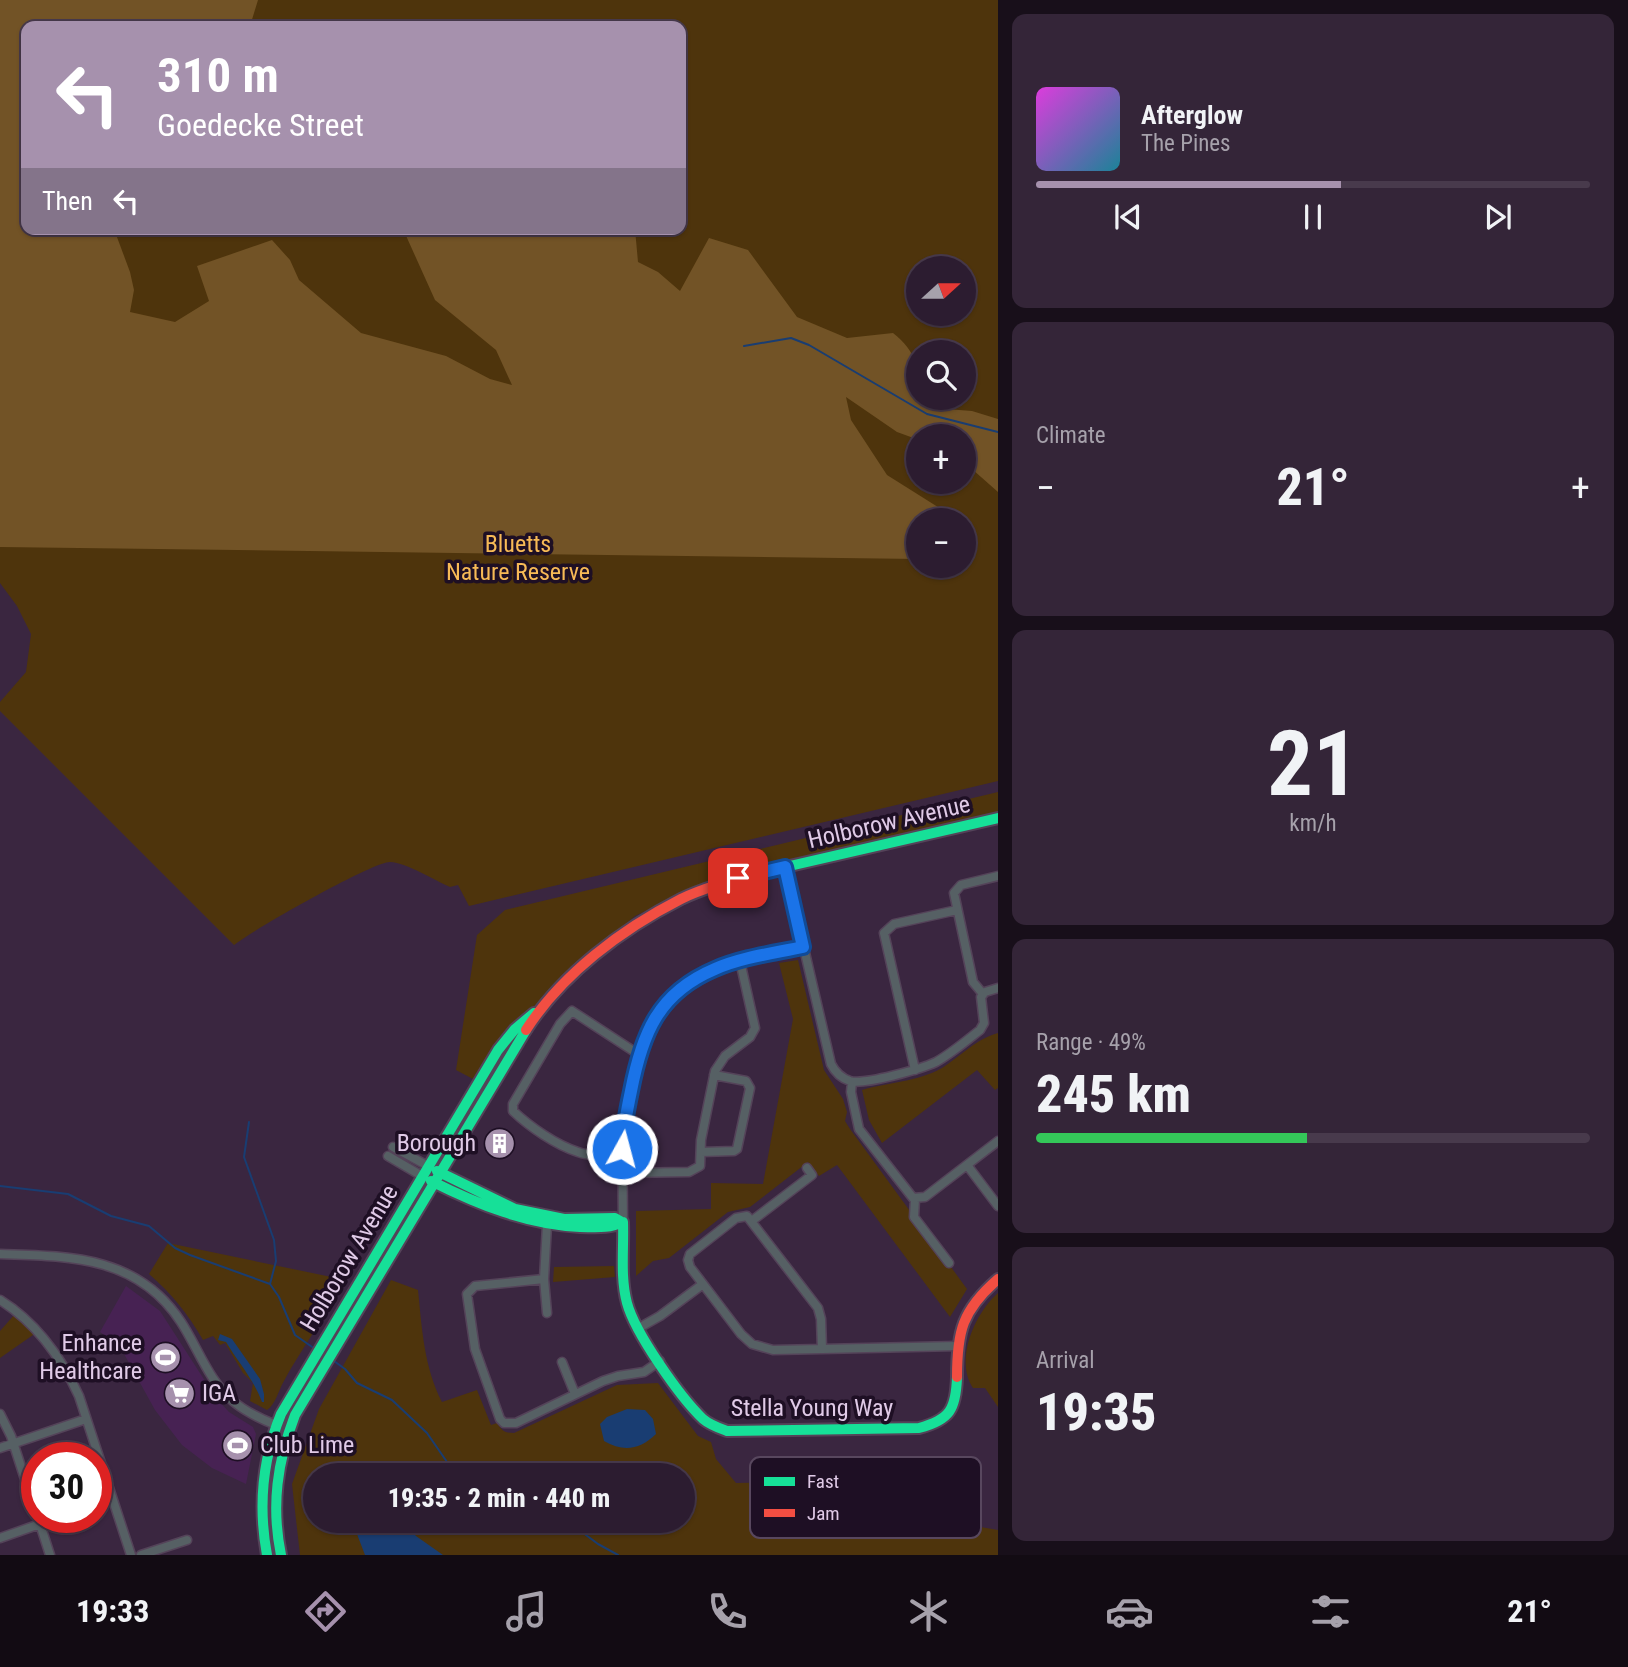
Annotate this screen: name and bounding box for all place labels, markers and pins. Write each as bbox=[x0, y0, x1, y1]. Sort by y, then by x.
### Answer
pin bbox=[708, 848, 768, 908]
building icon: Borough bbox=[482, 1126, 516, 1160]
place label: Borough bbox=[397, 1129, 476, 1157]
place label: Enhance Healthcare bbox=[39, 1329, 142, 1385]
sports icon: Enhance Healthcare bbox=[148, 1340, 182, 1374]
supermarket icon: IGA bbox=[162, 1376, 196, 1410]
place label: IGA bbox=[202, 1379, 236, 1407]
sports icon: Club Lime bbox=[220, 1428, 254, 1462]
place label: Club Lime bbox=[260, 1431, 354, 1459]

